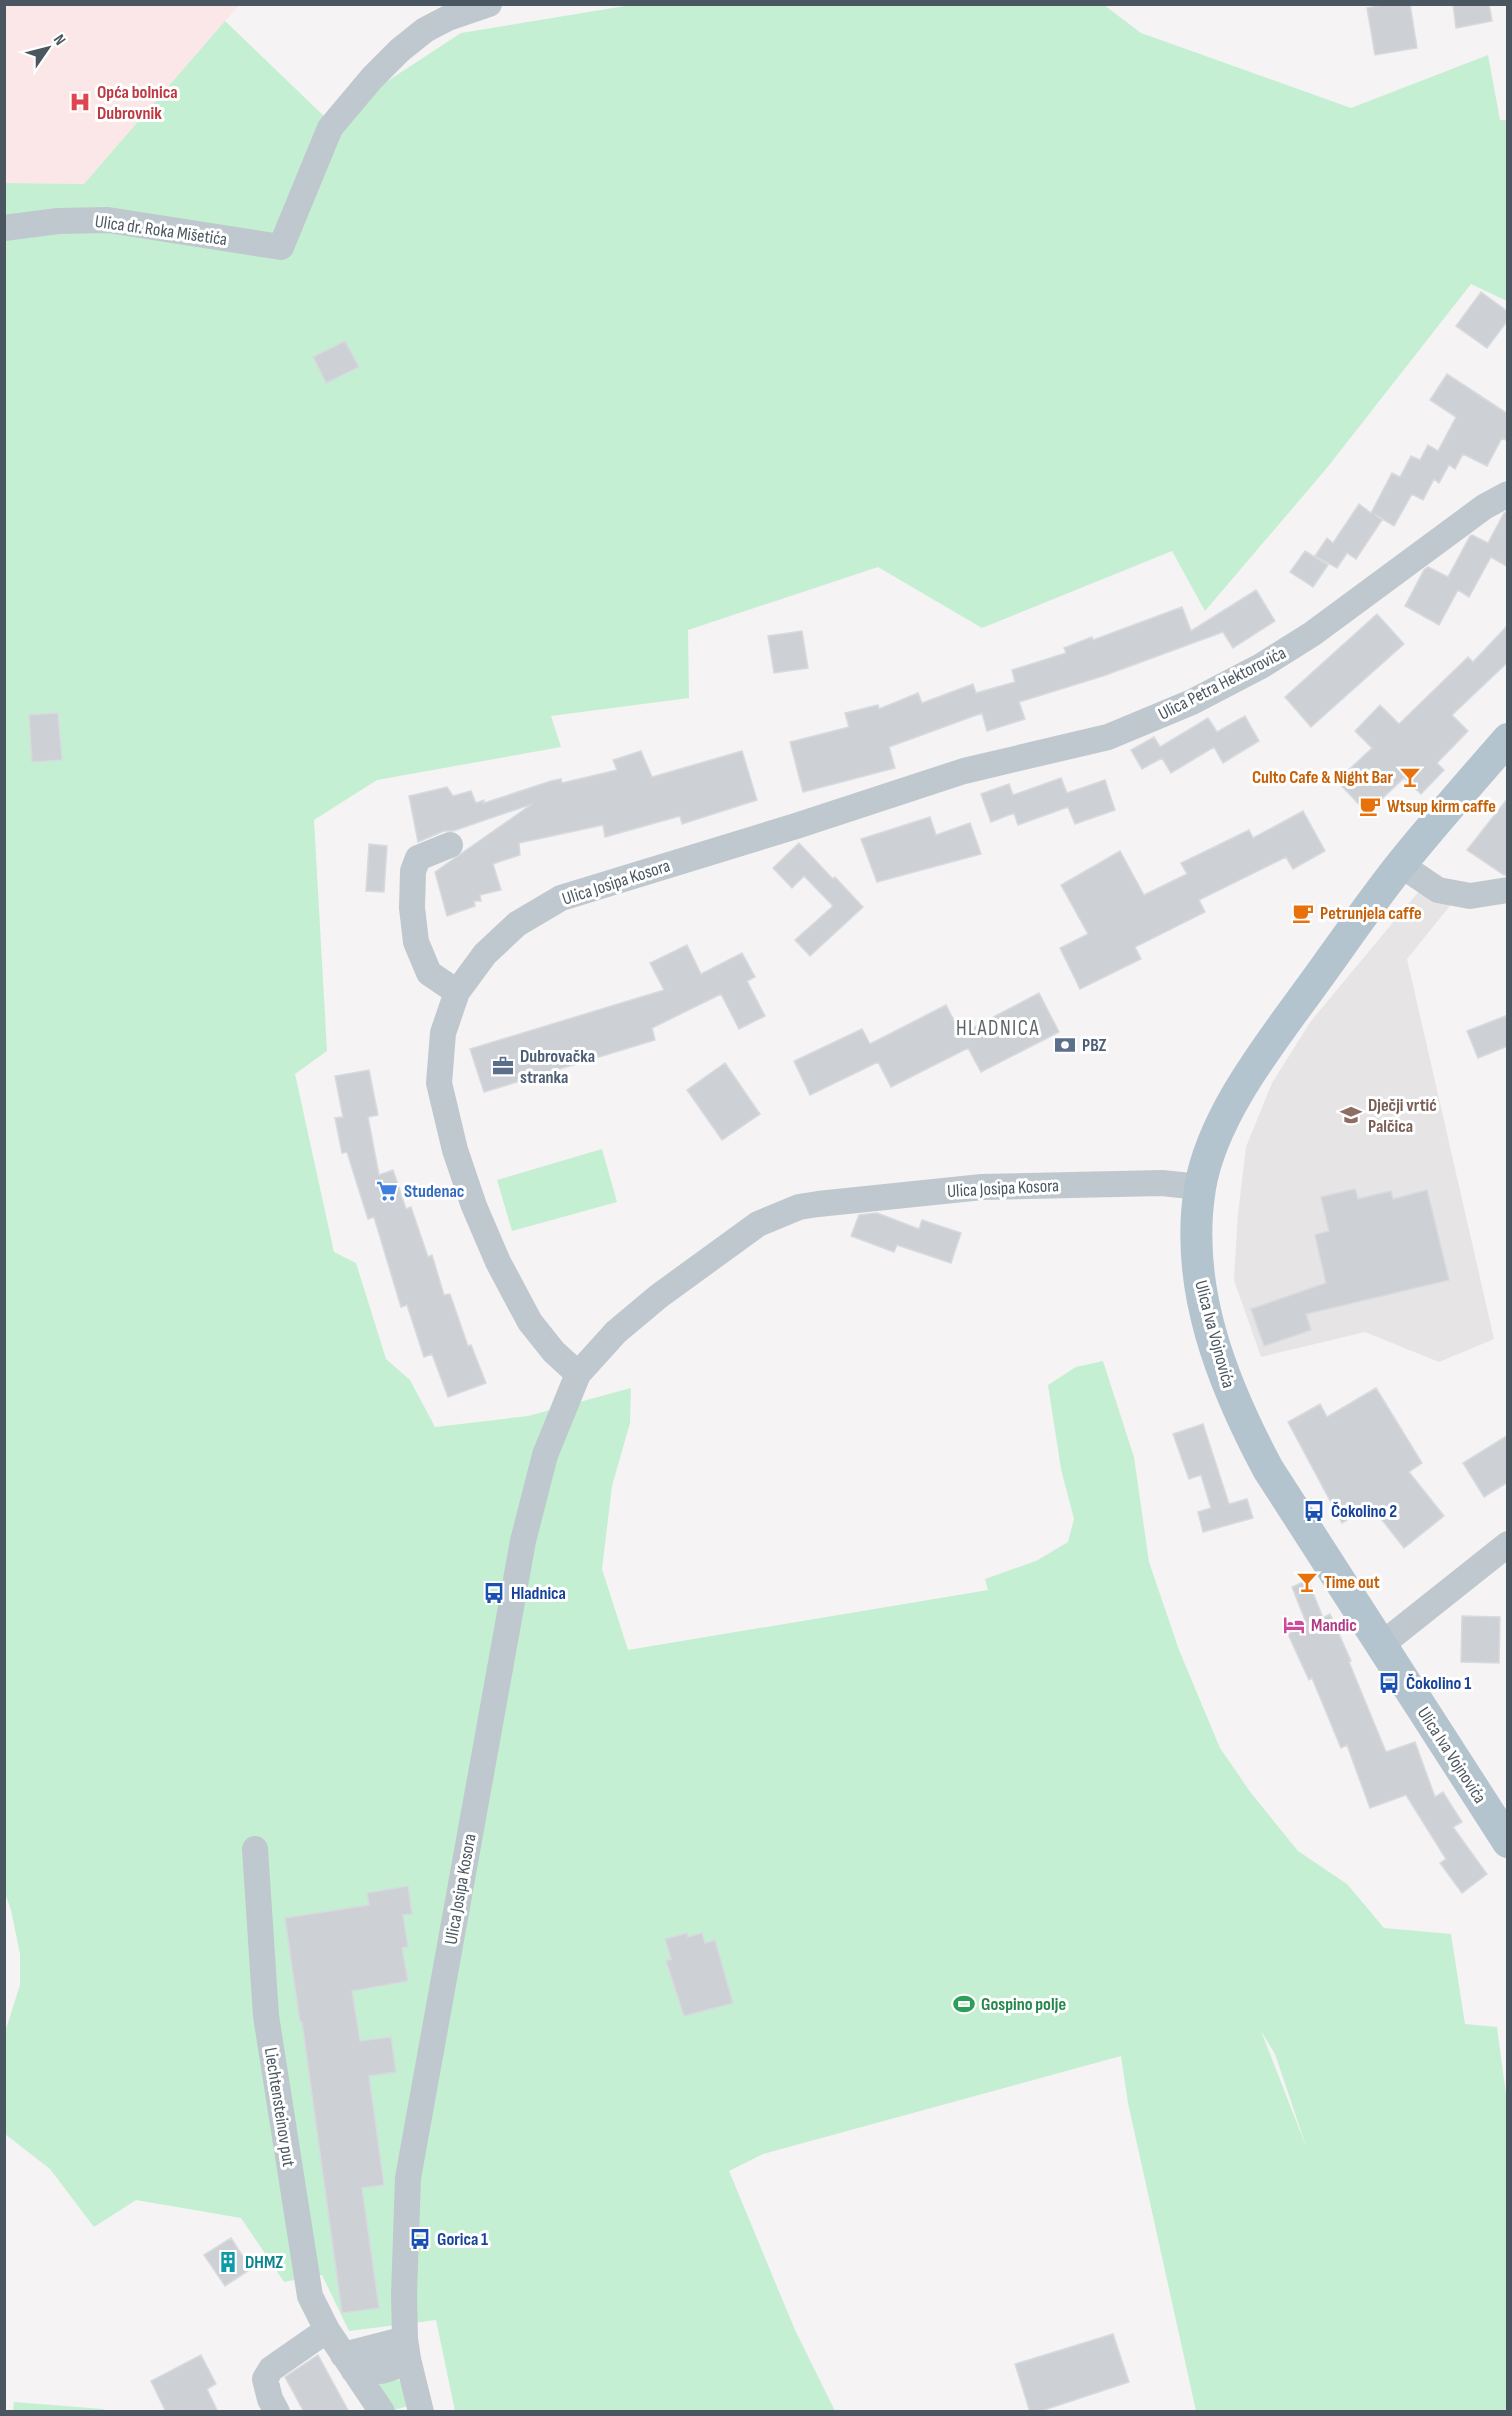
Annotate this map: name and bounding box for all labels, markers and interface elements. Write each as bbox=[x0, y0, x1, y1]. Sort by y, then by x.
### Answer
north arrow bbox=[18, 18, 78, 78]
text: N bbox=[49, 31, 69, 49]
place label: Opća bolnica Dubrovnik bbox=[97, 82, 178, 124]
hospital icon: Opća bolnica Dubrovnik bbox=[68, 90, 92, 114]
street label: Ulica dr. Roka Mišetića bbox=[93, 211, 228, 250]
street label: Ulica Petra Hektorovića bbox=[1155, 642, 1290, 725]
bar icon: Culto Cafe & Night Bar bbox=[1398, 765, 1422, 789]
place label: Culto Cafe & Night Bar bbox=[1252, 767, 1393, 788]
cafe icon: Wtsup kirm caffe bbox=[1358, 794, 1382, 818]
place label: Wtsup kirm caffe bbox=[1387, 796, 1496, 817]
street label: Ulica Josipa Kosora bbox=[560, 855, 673, 910]
cafe icon: Petrunjela caffe bbox=[1291, 901, 1315, 925]
place label: Petrunjela caffe bbox=[1320, 903, 1422, 924]
district label: HLADNICA bbox=[956, 1016, 1040, 1041]
bank icon: PBZ bbox=[1053, 1033, 1077, 1057]
place label: PBZ bbox=[1082, 1035, 1107, 1056]
place label: Dubrovačka stranka bbox=[520, 1046, 595, 1088]
office icon: Dubrovačka stranka bbox=[491, 1054, 515, 1078]
place label: Dječji vrtić Palčica bbox=[1368, 1095, 1437, 1137]
school or university icon: Dječji vrtić Palčica bbox=[1339, 1103, 1363, 1127]
street label: Ulica Josipa Kosora bbox=[947, 1175, 1060, 1202]
supermarket icon: Studenac bbox=[375, 1179, 399, 1203]
place label: Studenac bbox=[404, 1181, 464, 1202]
street label: Ulica Iva Vojnovića bbox=[1190, 1278, 1239, 1390]
bus stop icon: Čokolino 2 bbox=[1302, 1499, 1326, 1523]
place label: Čokolino 2 bbox=[1331, 1501, 1397, 1522]
bar icon: Time out bbox=[1295, 1570, 1319, 1594]
place label: Time out bbox=[1324, 1572, 1380, 1593]
bus stop icon: Hladnica bbox=[482, 1581, 506, 1605]
place label: Hladnica bbox=[511, 1583, 566, 1604]
hotel icon: Mandic bbox=[1282, 1613, 1306, 1637]
place label: Mandic bbox=[1311, 1615, 1357, 1636]
bus stop icon: Čokolino 1 bbox=[1377, 1671, 1401, 1695]
place label: Čokolino 1 bbox=[1406, 1673, 1471, 1694]
street label: Ulica Iva Vojnovića bbox=[1413, 1703, 1490, 1807]
street label: Ulica Josipa Kosora bbox=[440, 1832, 481, 1946]
sports icon: Gospino polje bbox=[952, 1992, 976, 2016]
place label: Gospino polje bbox=[981, 1994, 1066, 2015]
street label: Liechtensteinov put bbox=[260, 2046, 299, 2169]
bus stop icon: Gorica 1 bbox=[408, 2227, 432, 2251]
place label: Gorica 1 bbox=[437, 2229, 488, 2250]
building icon: DHMZ bbox=[216, 2250, 240, 2274]
place label: DHMZ bbox=[245, 2252, 283, 2273]

